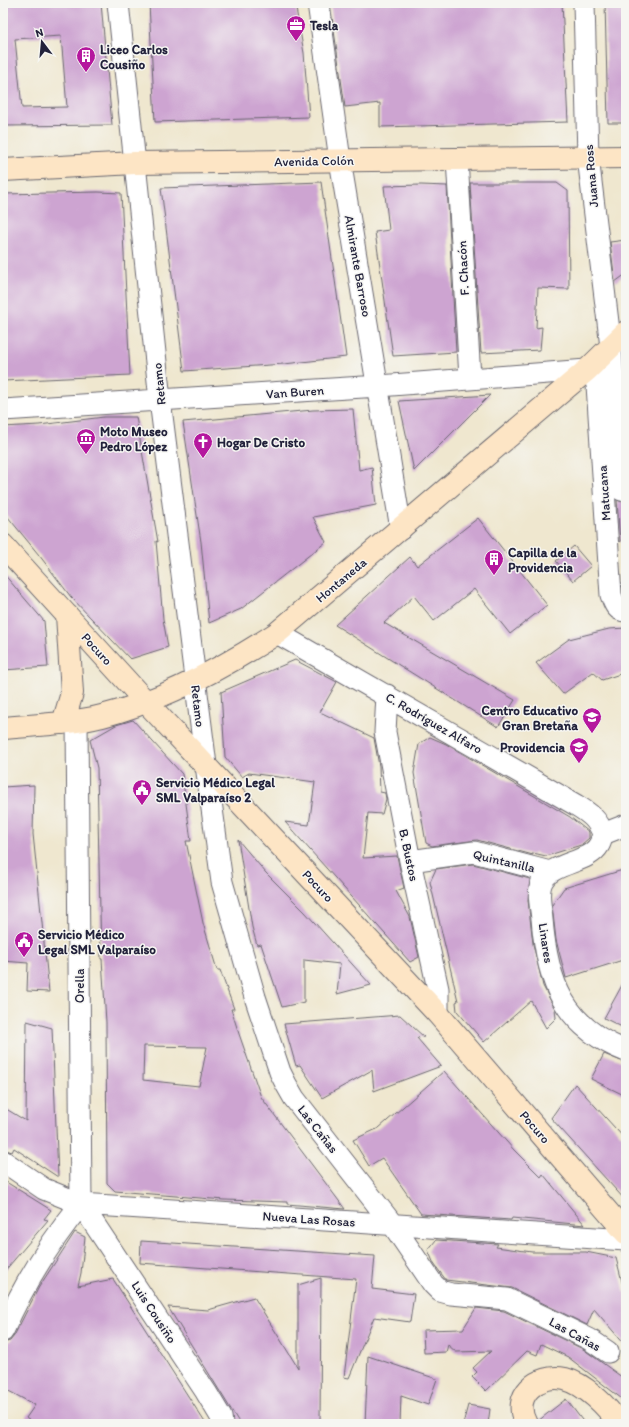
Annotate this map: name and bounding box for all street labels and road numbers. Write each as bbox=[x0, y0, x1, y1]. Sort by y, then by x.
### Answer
street label: Juana Ross bbox=[581, 144, 601, 208]
street label: Avenida Colón bbox=[274, 153, 354, 169]
street label: Almirante Barroso bbox=[342, 214, 374, 319]
street label: F. Chacón bbox=[454, 240, 472, 296]
street label: Retamo bbox=[149, 362, 169, 406]
street label: Van Buren bbox=[266, 382, 325, 402]
street label: Matucana bbox=[595, 464, 613, 521]
street label: Hontaneda bbox=[312, 554, 370, 606]
street label: Pocuro bbox=[79, 630, 116, 669]
street label: Retamo bbox=[188, 684, 208, 728]
street label: C. Rodríguez Alfaro bbox=[383, 689, 485, 757]
street label: B. Bustos bbox=[396, 828, 422, 883]
street label: Quintanilla bbox=[471, 847, 537, 876]
street label: Pocuro bbox=[299, 867, 337, 905]
street label: Linares bbox=[535, 922, 557, 964]
street label: Orella bbox=[72, 968, 87, 1003]
street label: Las Cañas bbox=[295, 1102, 341, 1156]
street label: Pocuro bbox=[517, 1108, 554, 1147]
street label: Nueva Las Rosas bbox=[262, 1208, 356, 1230]
street label: Luis Cousiño bbox=[128, 1278, 180, 1346]
street label: Las Cañas bbox=[547, 1314, 604, 1354]

